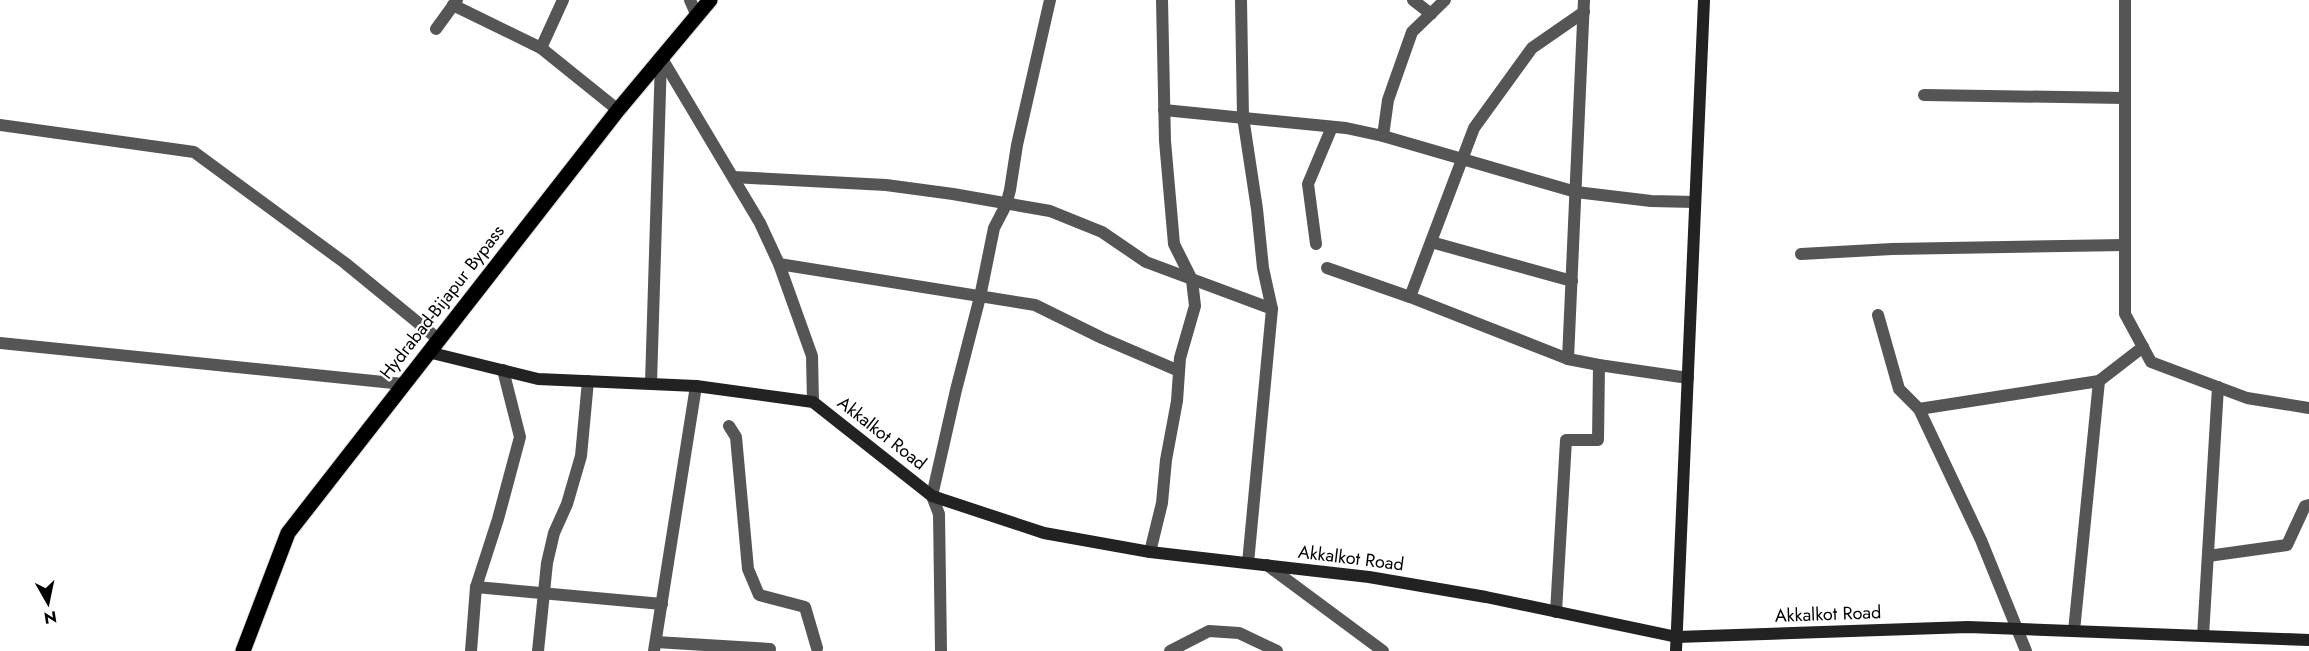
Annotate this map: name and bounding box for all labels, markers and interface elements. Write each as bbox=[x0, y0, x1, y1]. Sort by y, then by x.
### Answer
street label: Hydrabad-Bijapur Bypass bbox=[373, 219, 511, 385]
street label: Akkalkot Road bbox=[832, 390, 932, 476]
street label: Akkalkot Road bbox=[1297, 539, 1405, 577]
north arrow bbox=[18, 573, 78, 633]
street label: Akkalkot Road bbox=[1774, 599, 1882, 629]
text: N bbox=[42, 605, 58, 630]

